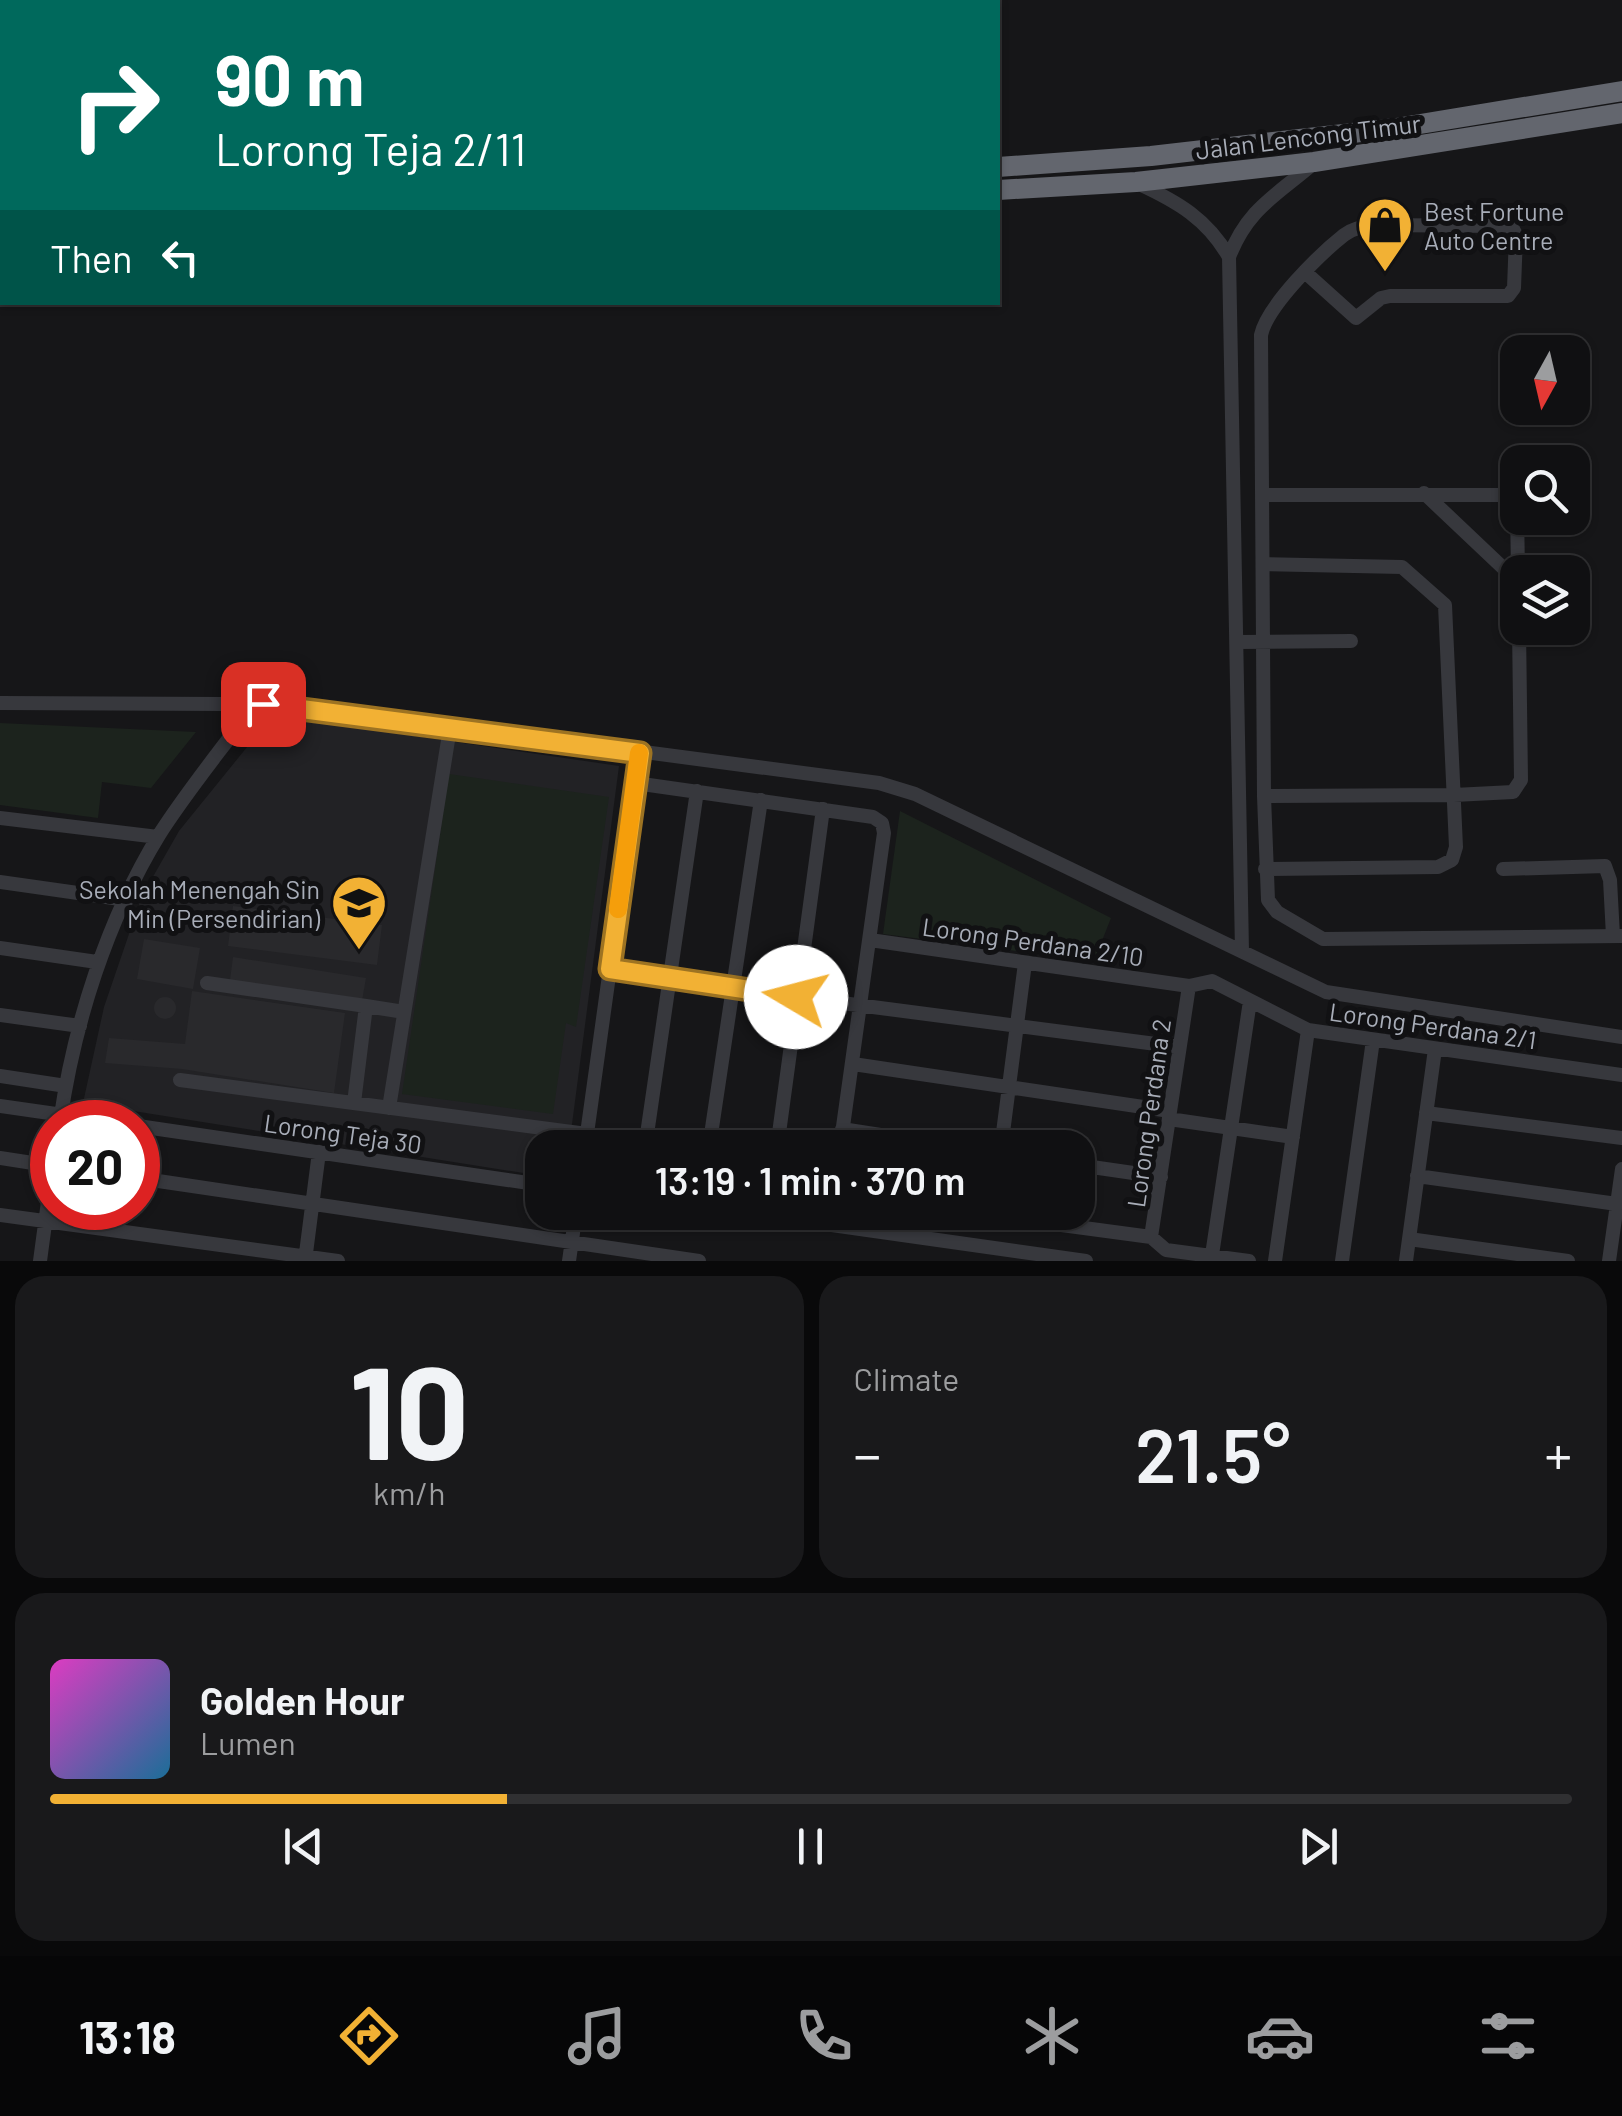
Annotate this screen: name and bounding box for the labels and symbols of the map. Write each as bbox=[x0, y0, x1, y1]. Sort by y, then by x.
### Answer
street label: Jalan Lencong Timur bbox=[1194, 107, 1422, 165]
shop icon: Best Fortune Auto Centre bbox=[1355, 195, 1415, 274]
place label: Best Fortune Auto Centre bbox=[1424, 196, 1564, 255]
north arrow bbox=[1500, 335, 1590, 425]
pin bbox=[221, 662, 306, 747]
school or university icon: Sekolah Menengah Sin Min (Persendirian) bbox=[329, 873, 389, 952]
place label: Sekolah Menengah Sin Min (Persendirian) bbox=[79, 874, 320, 933]
street label: Lorong Perdana 2/10 bbox=[921, 911, 1145, 971]
position arrow bbox=[744, 945, 848, 1049]
street label: Lorong Perdana 2/1 bbox=[1328, 996, 1538, 1054]
street label: Lorong Perdana 2 bbox=[1120, 1017, 1176, 1209]
speed limit sign: 20 bbox=[30, 1100, 160, 1230]
street label: Lorong Teja 30 bbox=[262, 1107, 424, 1159]

